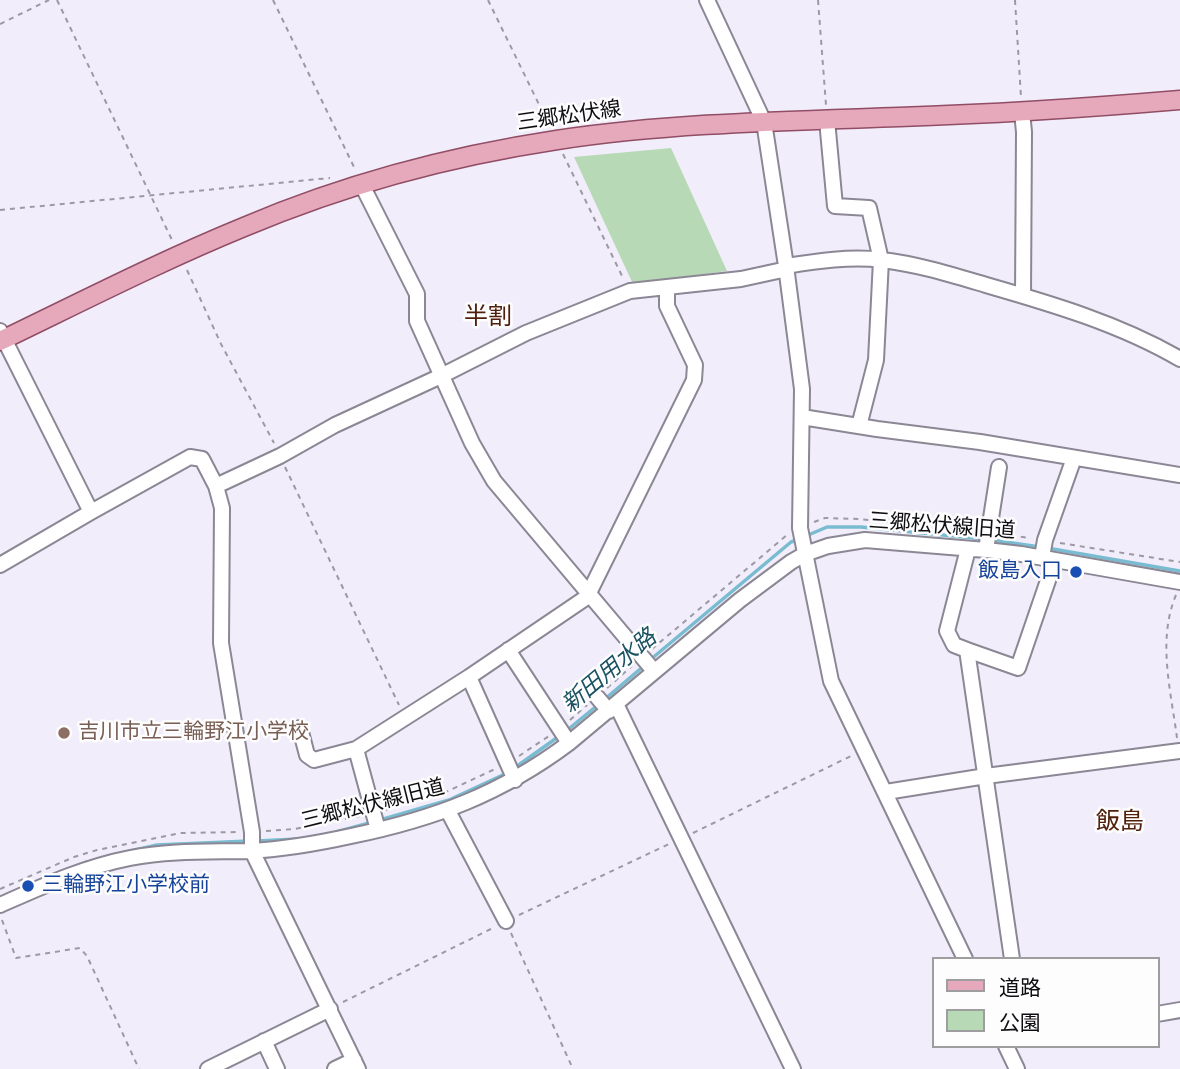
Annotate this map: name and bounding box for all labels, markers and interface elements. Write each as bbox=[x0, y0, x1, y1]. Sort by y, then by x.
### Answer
street label: 三郷松伏線 bbox=[515, 97, 623, 137]
district label: 半割 bbox=[464, 304, 512, 332]
street label: 三郷松伏線旧道 bbox=[868, 509, 1016, 545]
place label: 飯島入口 bbox=[978, 559, 1062, 585]
marker: 飯島入口 bbox=[1068, 564, 1084, 580]
water label: 新田用水路 bbox=[557, 624, 663, 720]
place label: 吉川市立三輪野江小学校 bbox=[78, 720, 309, 746]
marker: 吉川市立三輪野江小学校 bbox=[56, 725, 72, 741]
street label: 三郷松伏線旧道 bbox=[299, 775, 447, 835]
district label: 飯島 bbox=[1096, 809, 1144, 837]
place label: 三輪野江小学校前 bbox=[42, 873, 210, 899]
marker: 三輪野江小学校前 bbox=[20, 878, 36, 894]
legend bbox=[932, 957, 1159, 1048]
text: 道路 bbox=[999, 976, 1041, 1001]
text: 公園 bbox=[999, 1011, 1041, 1036]

